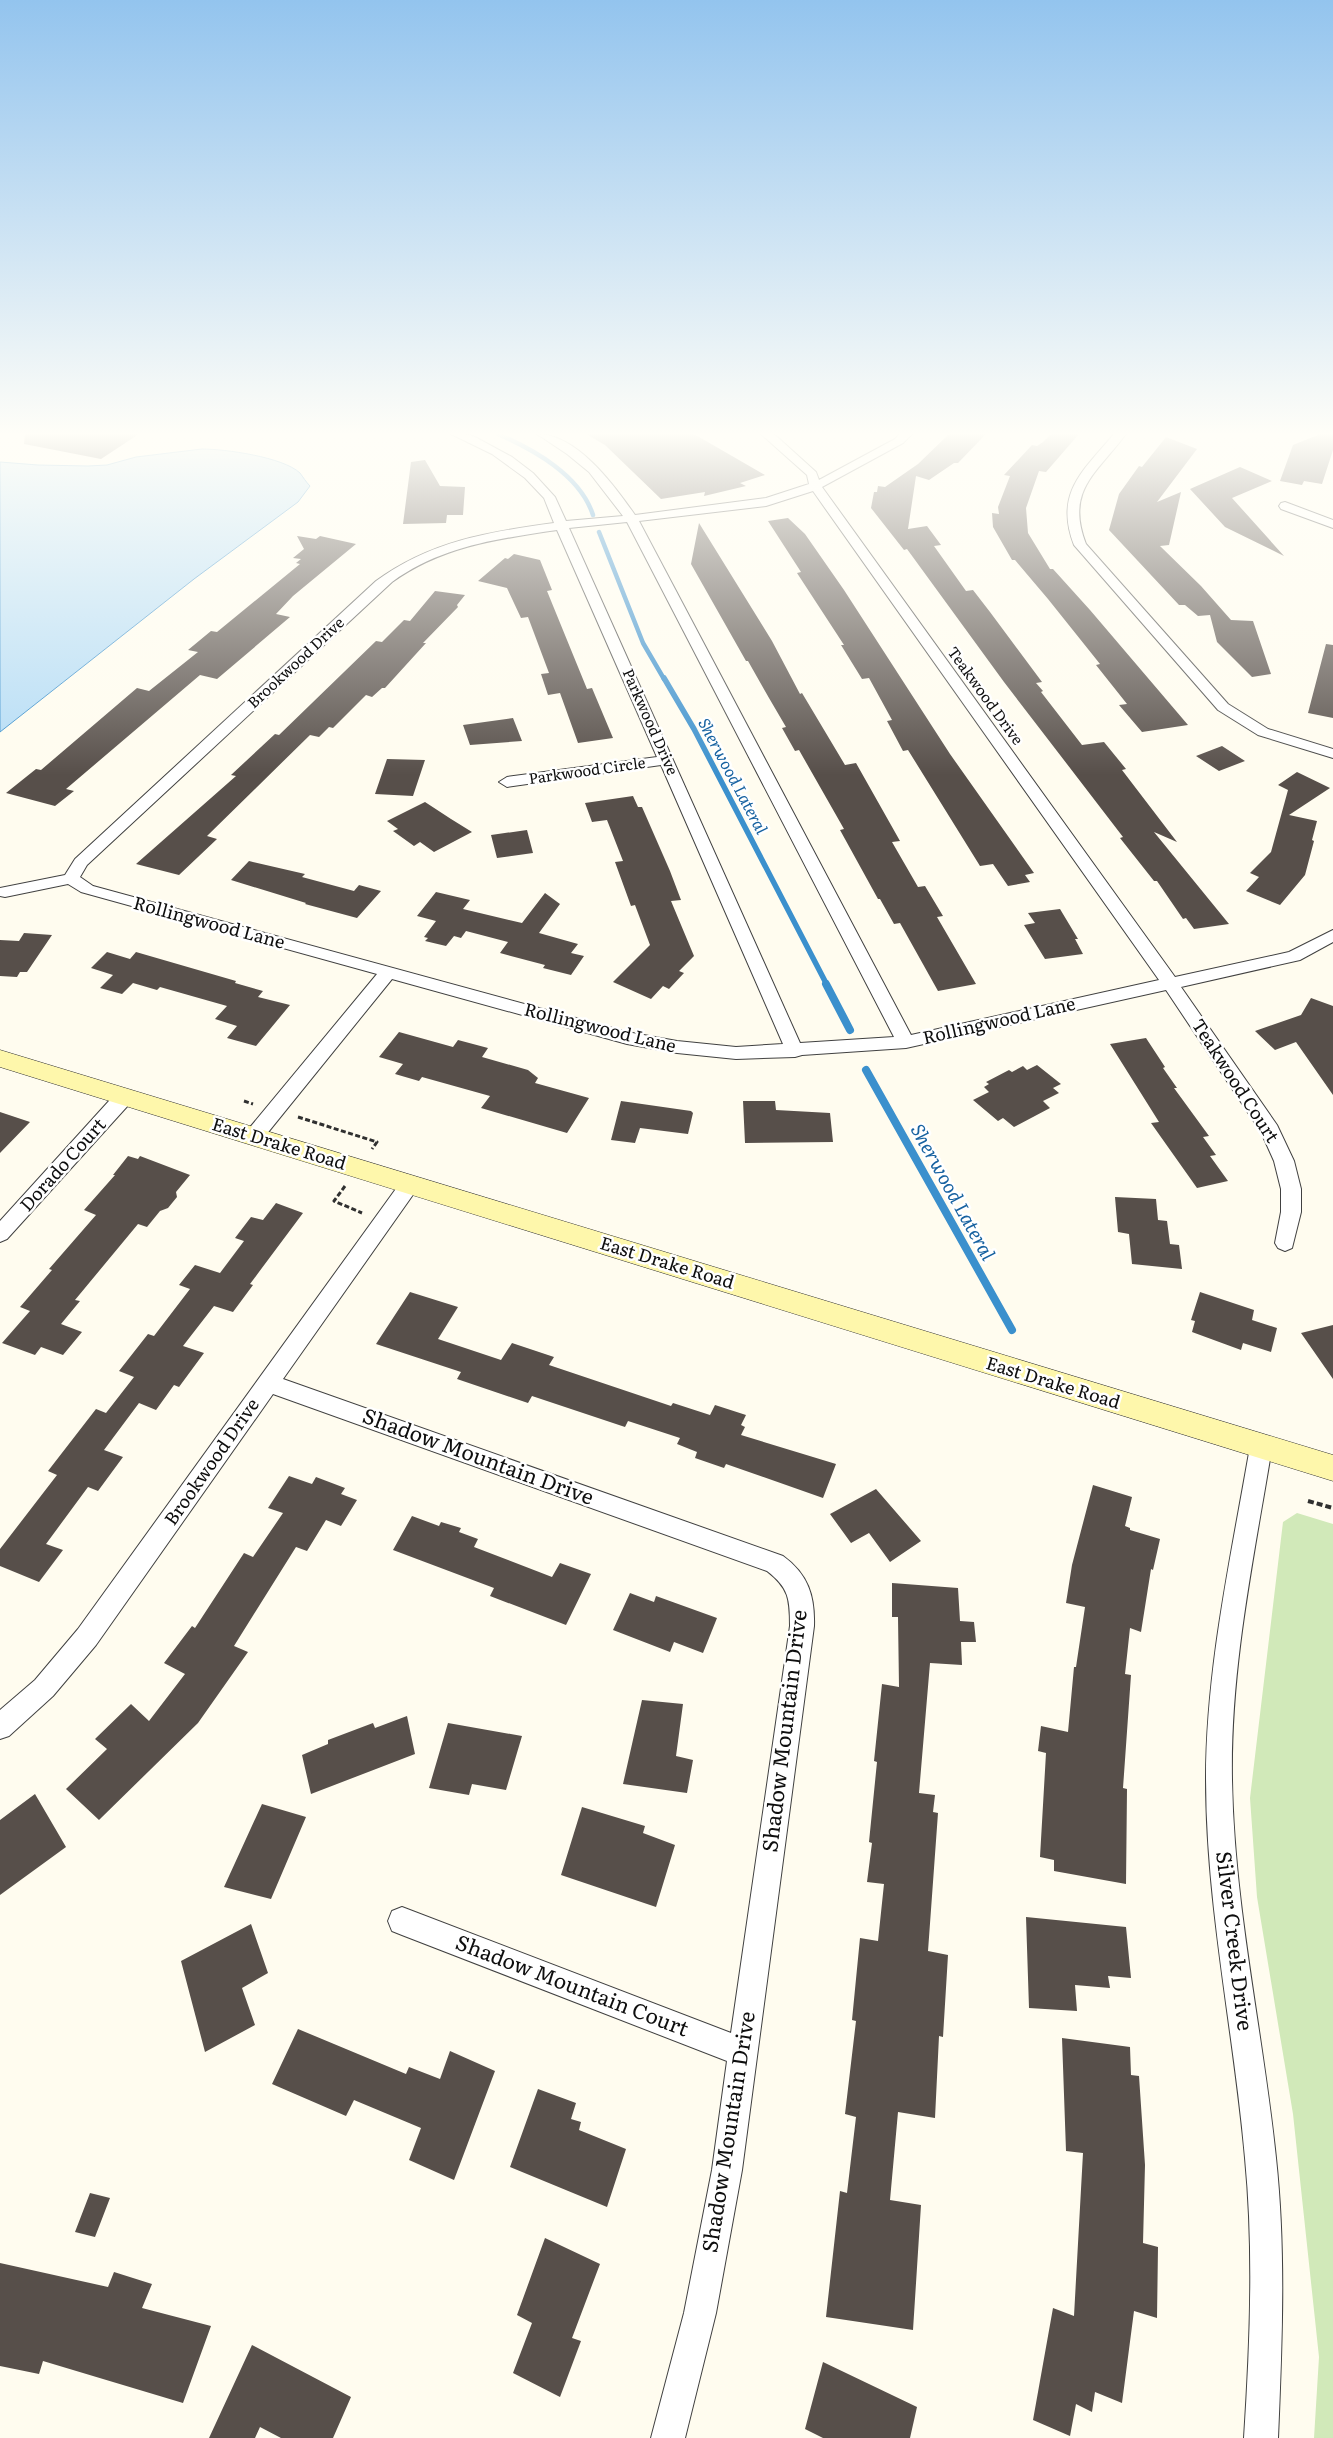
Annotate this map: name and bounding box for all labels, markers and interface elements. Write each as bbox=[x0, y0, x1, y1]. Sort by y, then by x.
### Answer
street label: Brookwood Drive bbox=[241, 611, 349, 713]
street label: Teakwood Drive bbox=[943, 641, 1030, 749]
street label: Parkwood Drive bbox=[618, 664, 685, 779]
water label: Sherwood Lateral bbox=[693, 713, 775, 838]
street label: Parkwood Circle bbox=[527, 750, 647, 789]
street label: Rollingwood Lane bbox=[131, 888, 288, 955]
street label: Rollingwood Lane bbox=[920, 989, 1078, 1050]
street label: Rollingwood Lane bbox=[521, 995, 679, 1058]
street label: Teakwood Court bbox=[1186, 1013, 1287, 1148]
street label: East Drake Road bbox=[209, 1109, 350, 1176]
street label: Dorado Court bbox=[13, 1111, 112, 1217]
water label: Sherwood Lateral bbox=[905, 1118, 1003, 1265]
street label: East Drake Road bbox=[597, 1228, 738, 1295]
street label: East Drake Road bbox=[983, 1348, 1124, 1415]
street label: Brookwood Drive bbox=[157, 1392, 265, 1530]
street label: Shadow Mountain Drive bbox=[359, 1398, 599, 1511]
street label: Shadow Mountain Drive bbox=[752, 1608, 813, 1854]
street label: Silver Creek Drive bbox=[1210, 1849, 1263, 2032]
street label: Shadow Mountain Court bbox=[452, 1925, 694, 2043]
street label: Shadow Mountain Drive bbox=[692, 2009, 761, 2255]

